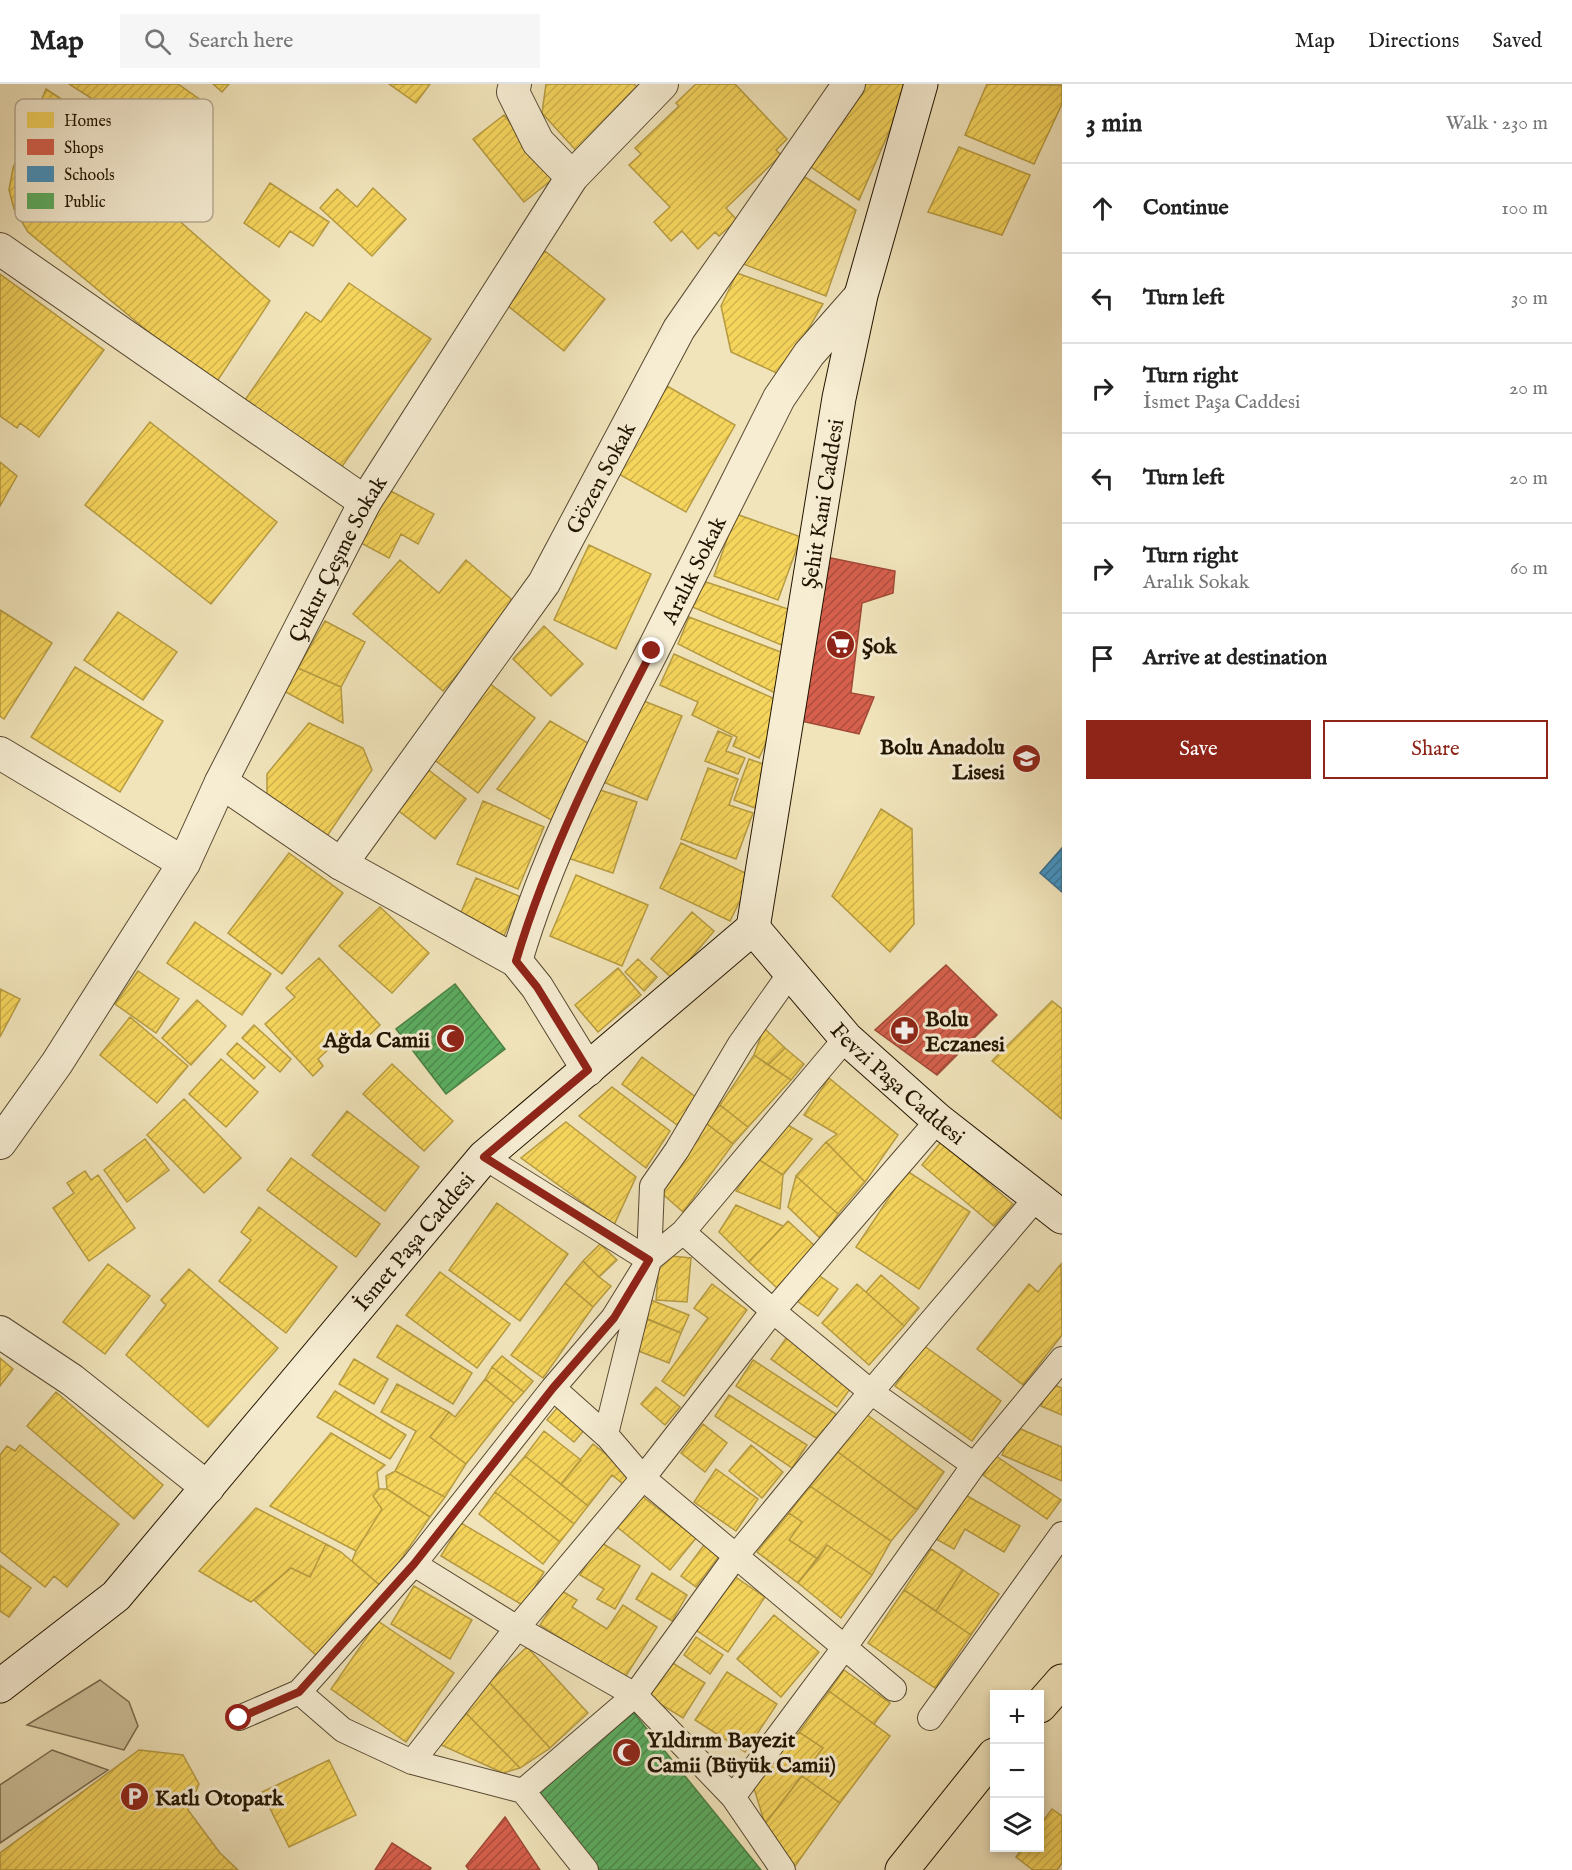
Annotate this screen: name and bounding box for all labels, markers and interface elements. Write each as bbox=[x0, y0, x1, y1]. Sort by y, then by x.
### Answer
search box bbox=[120, 14, 540, 68]
text: Map bbox=[30, 24, 84, 59]
icon: search bbox=[141, 25, 174, 58]
text: Search here bbox=[189, 27, 293, 55]
text: Map bbox=[1295, 28, 1335, 55]
text: Directions bbox=[1368, 28, 1459, 55]
text: Saved bbox=[1492, 28, 1542, 55]
legend bbox=[15, 99, 213, 222]
text: 3 min bbox=[1086, 107, 1142, 140]
text: Walk · 230 m bbox=[1446, 111, 1548, 136]
text: Homes bbox=[64, 112, 112, 132]
text: Shops bbox=[64, 139, 104, 159]
text: Schools bbox=[64, 166, 115, 186]
icon: ahead bbox=[1086, 192, 1119, 225]
text: Public bbox=[64, 193, 106, 213]
text: Continue bbox=[1143, 194, 1229, 222]
text: 100 m bbox=[1501, 196, 1548, 221]
icon: left bbox=[1086, 282, 1119, 315]
text: Turn left bbox=[1143, 284, 1225, 312]
text: 30 m bbox=[1511, 286, 1548, 311]
text: Turn right bbox=[1143, 362, 1238, 390]
icon: right bbox=[1086, 372, 1119, 405]
text: 20 m bbox=[1509, 376, 1548, 401]
text: İsmet Paşa Caddesi bbox=[1143, 390, 1300, 415]
street label: Şehit Kani Caddesi bbox=[796, 417, 851, 591]
street label: Gözen Sokak bbox=[561, 418, 643, 539]
icon: left bbox=[1086, 462, 1119, 495]
text: Turn left bbox=[1143, 464, 1225, 492]
text: 20 m bbox=[1509, 466, 1548, 491]
street label: Çukur Çeşme Sokak bbox=[283, 471, 394, 648]
street label: Aralık Sokak bbox=[656, 512, 734, 630]
text: Turn right bbox=[1143, 542, 1238, 570]
icon: right bbox=[1086, 552, 1119, 585]
text: 60 m bbox=[1510, 556, 1548, 581]
text: Aralık Sokak bbox=[1143, 570, 1249, 595]
supermarket icon: Şok bbox=[825, 629, 857, 661]
place label: Şok bbox=[862, 633, 898, 661]
route end bbox=[638, 637, 664, 663]
icon: arrive bbox=[1086, 642, 1119, 675]
text: Arrive at destination bbox=[1143, 644, 1327, 672]
button: Save bbox=[1086, 720, 1311, 779]
button: Share bbox=[1323, 720, 1548, 779]
place label: Bolu Anadolu Lisesi bbox=[880, 734, 1006, 787]
school or university icon: Bolu Anadolu Lisesi bbox=[1010, 743, 1042, 775]
place label: Bolu Eczanesi bbox=[925, 1006, 1005, 1059]
pharmacy icon: Bolu Eczanesi bbox=[888, 1015, 920, 1047]
street label: Fevzi Paşa Caddesi bbox=[823, 1018, 970, 1152]
mosque icon: Ağda Camii bbox=[435, 1023, 467, 1055]
place label: Ağda Camii bbox=[322, 1027, 430, 1055]
street label: İsmet Paşa Caddesi bbox=[349, 1167, 482, 1318]
map controls bbox=[990, 1690, 1044, 1852]
button: + bbox=[990, 1690, 1044, 1744]
route start bbox=[225, 1704, 251, 1730]
place label: Yıldırım Bayezit Camii (Büyük Camii) bbox=[647, 1727, 836, 1780]
mosque icon: Yıldırım Bayezit Camii (Büyük Camii) bbox=[610, 1736, 642, 1768]
button: − bbox=[990, 1744, 1044, 1798]
parking icon: Katlı Otopark bbox=[118, 1781, 150, 1813]
place label: Katlı Otopark bbox=[155, 1785, 285, 1813]
button: layers bbox=[990, 1798, 1044, 1852]

